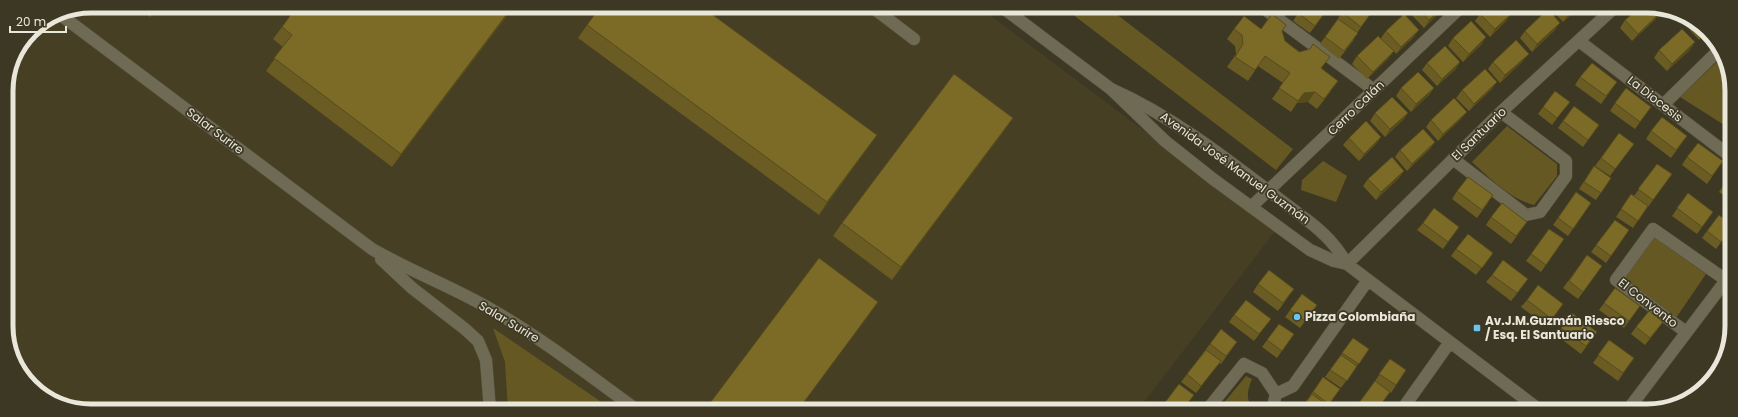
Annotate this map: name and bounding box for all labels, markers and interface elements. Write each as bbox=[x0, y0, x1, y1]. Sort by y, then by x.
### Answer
scale bar bbox=[10, 8, 66, 34]
text: 20 m bbox=[16, 13, 46, 30]
street label: La Diocesis bbox=[1624, 72, 1686, 126]
street label: Cerro Calán bbox=[1324, 76, 1388, 139]
street label: Salar Surire bbox=[183, 103, 248, 158]
street label: El Santuario bbox=[1447, 103, 1510, 164]
street label: Avenida José Manuel Guzmán bbox=[1157, 107, 1314, 228]
street label: El Convento bbox=[1615, 274, 1682, 331]
street label: Salar Surire bbox=[476, 297, 543, 346]
place label: Pizza Colombiaña bbox=[1305, 308, 1415, 325]
marker: Pizza Colombiaña bbox=[1292, 312, 1302, 322]
place label: Av.J.M.Guzmán Riesco / Esq. El Santuario bbox=[1485, 312, 1625, 343]
marker: Av.J.M.Guzmán Riesco / Esq. El Santuario bbox=[1472, 323, 1482, 333]

